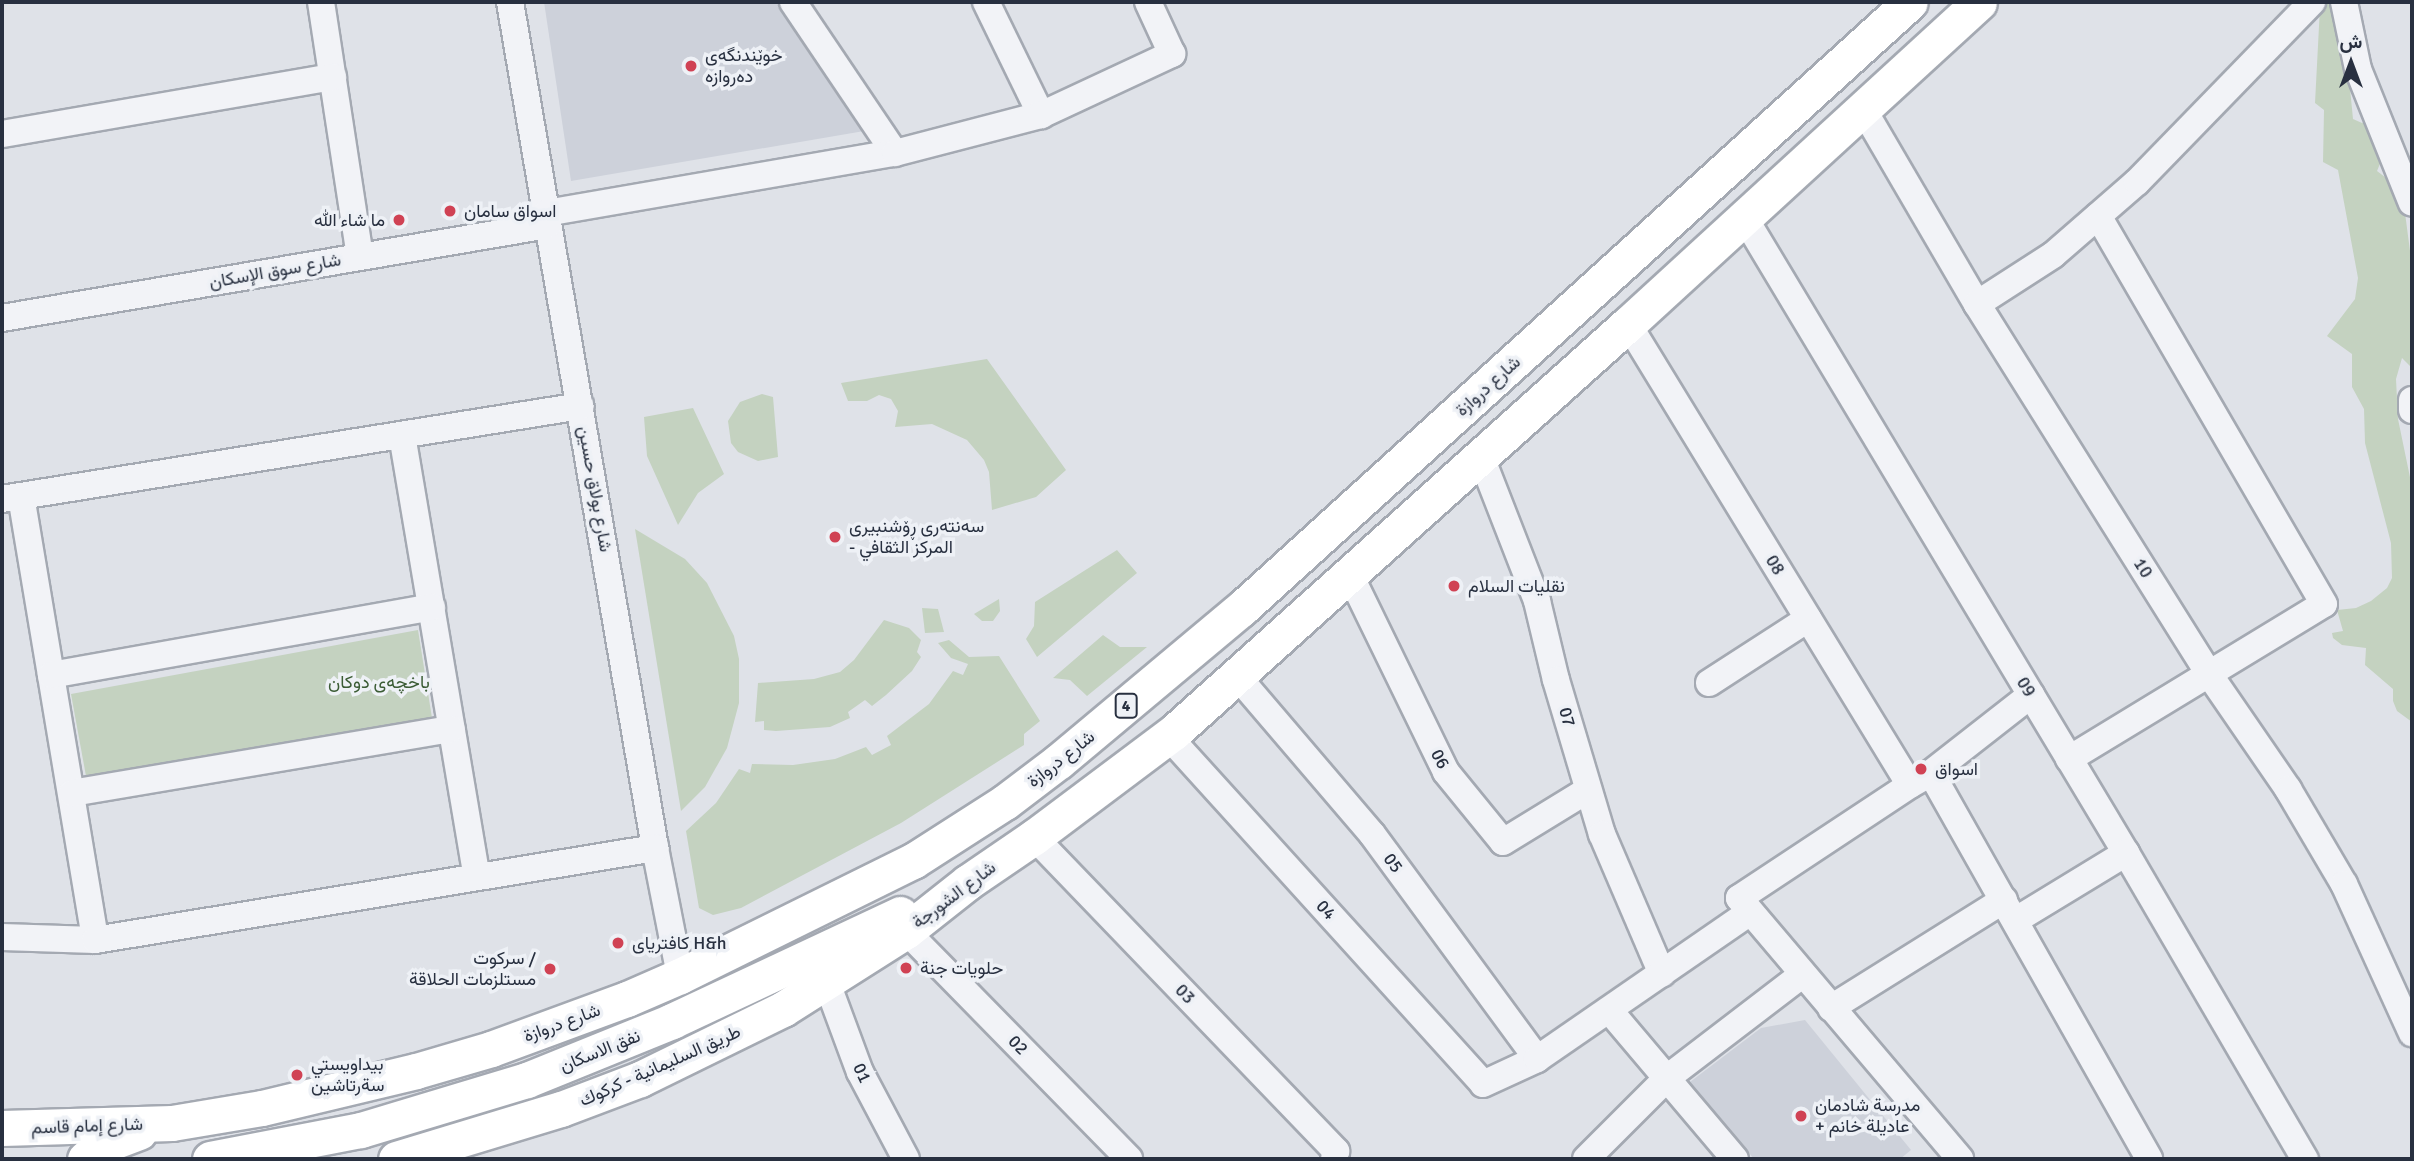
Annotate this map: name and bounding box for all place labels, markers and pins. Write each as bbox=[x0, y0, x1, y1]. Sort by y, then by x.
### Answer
place label: خوێندنگەی دەروازە bbox=[705, 45, 783, 88]
marker: خوێندنگەی دەروازە bbox=[683, 58, 699, 74]
place label: اسواق سامان bbox=[464, 200, 556, 222]
marker: اسواق سامان bbox=[442, 203, 458, 219]
place label: ما شاء الله bbox=[314, 209, 385, 231]
marker: ما شاء الله bbox=[391, 212, 407, 228]
place label: سەنتەری ڕۆشنبیری - المرکز الثقافي bbox=[849, 516, 984, 558]
marker: سەنتەری ڕۆشنبیری - المرکز الثقافي bbox=[827, 529, 843, 545]
place label: نقليات السلام bbox=[1468, 575, 1565, 597]
marker: نقليات السلام bbox=[1446, 578, 1462, 594]
place label: اسواق bbox=[1935, 758, 1978, 780]
marker: اسواق bbox=[1913, 761, 1929, 777]
place label: کافتریای H&h bbox=[632, 932, 726, 954]
marker: کافتریای H&h bbox=[610, 935, 626, 951]
place label: سركوت / مستلزمات الحلاقة bbox=[409, 948, 536, 990]
place label: حلویات جنة bbox=[920, 957, 1003, 979]
marker: حلویات جنة bbox=[898, 960, 914, 976]
marker: سركوت / مستلزمات الحلاقة bbox=[542, 961, 558, 977]
place label: بيداويستي سةرتاشين bbox=[311, 1054, 384, 1096]
marker: بيداويستي سةرتاشين bbox=[289, 1067, 305, 1083]
place label: مدرسة شادمان + عاديلة خانم bbox=[1815, 1095, 1920, 1138]
marker: مدرسة شادمان + عاديلة خانم bbox=[1793, 1108, 1809, 1124]

